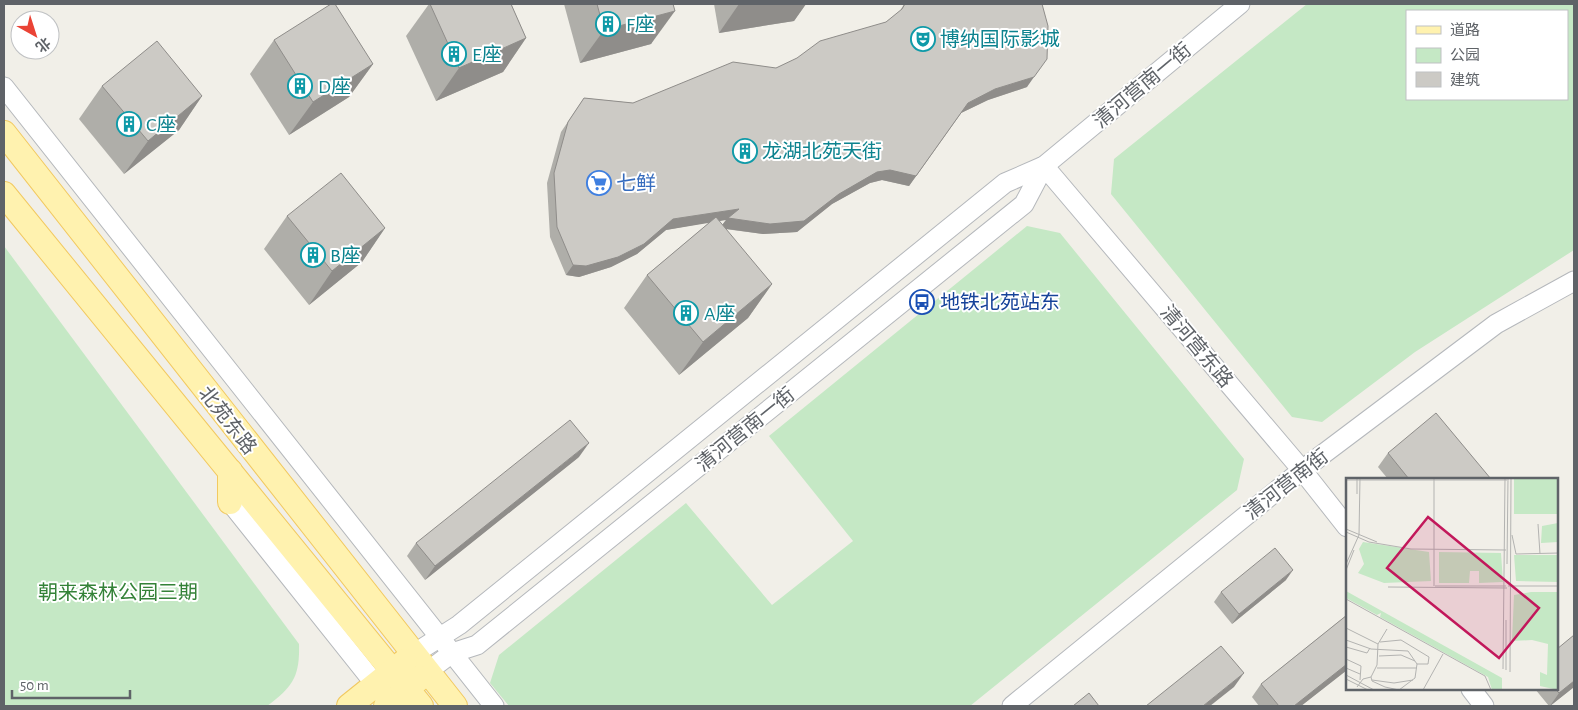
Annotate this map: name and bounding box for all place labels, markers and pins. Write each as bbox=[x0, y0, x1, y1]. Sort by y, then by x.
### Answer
building icon: F座 bbox=[595, 11, 621, 37]
place label: F座 bbox=[626, 14, 655, 35]
theatre icon: 博纳国际影城 bbox=[910, 26, 936, 52]
place label: 博纳国际影城 bbox=[940, 28, 1060, 50]
building icon: E座 bbox=[441, 41, 467, 67]
place label: E座 bbox=[472, 44, 502, 65]
building icon: D座 bbox=[287, 73, 313, 99]
place label: D座 bbox=[318, 76, 351, 97]
building icon: C座 bbox=[116, 111, 142, 137]
place label: C座 bbox=[146, 114, 176, 135]
building icon: 龙湖北苑天街 bbox=[732, 138, 758, 164]
place label: 龙湖北苑天街 bbox=[762, 141, 882, 162]
supermarket icon: 七鲜 bbox=[586, 170, 612, 196]
place label: 七鲜 bbox=[616, 173, 656, 194]
building icon: B座 bbox=[300, 242, 326, 268]
place label: B座 bbox=[330, 245, 361, 266]
bus stop icon: 地铁北苑站东 bbox=[909, 289, 935, 315]
place label: 地铁北苑站东 bbox=[940, 292, 1060, 313]
building icon: A座 bbox=[673, 300, 699, 326]
place label: A座 bbox=[704, 303, 736, 324]

